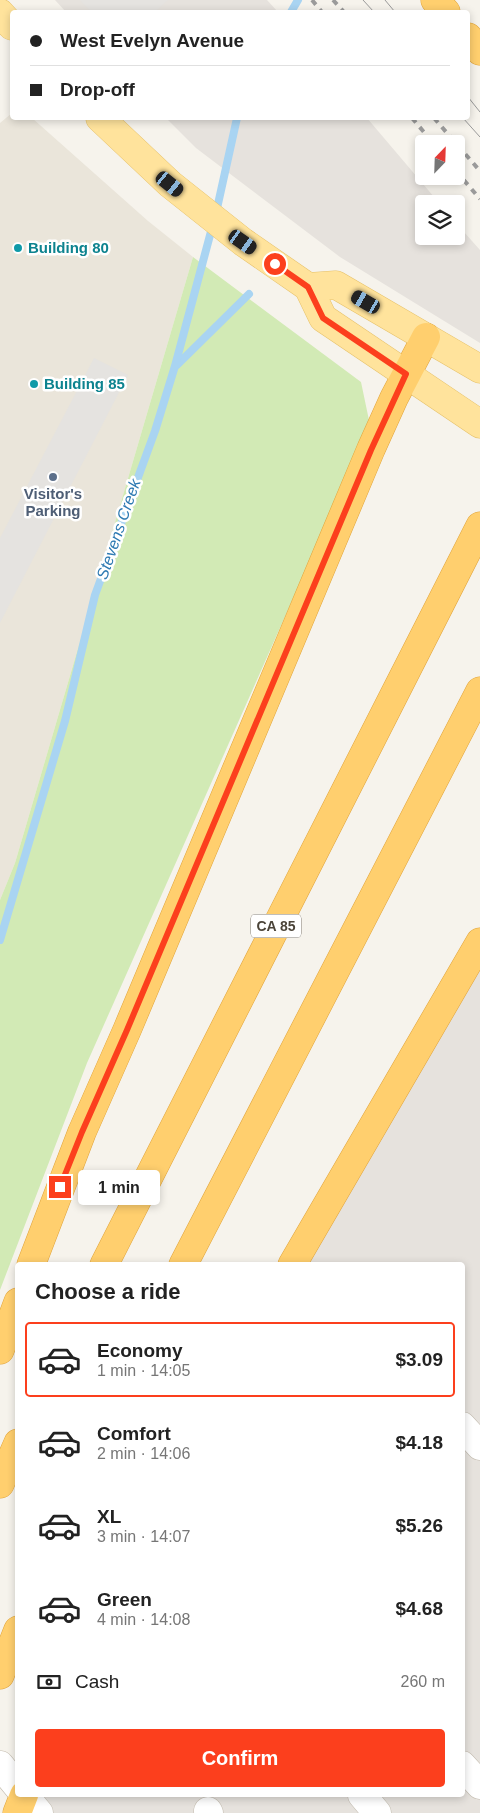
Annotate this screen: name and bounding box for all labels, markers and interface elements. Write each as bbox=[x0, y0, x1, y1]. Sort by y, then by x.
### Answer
text: West Evelyn Avenue bbox=[60, 30, 244, 51]
text: Drop-off bbox=[60, 79, 135, 100]
north arrow bbox=[415, 135, 465, 185]
map controls bbox=[415, 135, 465, 245]
car bbox=[153, 169, 186, 199]
button: layers bbox=[415, 195, 465, 245]
car bbox=[226, 227, 259, 257]
place label: Building 80 bbox=[28, 239, 109, 256]
marker: Building 80 bbox=[12, 242, 24, 254]
route start bbox=[264, 253, 286, 275]
car bbox=[349, 288, 382, 316]
place label: Building 85 bbox=[44, 375, 125, 392]
marker: Building 85 bbox=[28, 378, 40, 390]
marker: Visitor's Parking bbox=[47, 471, 59, 483]
water label: Stevens Creek bbox=[93, 476, 144, 582]
place label: Visitor's Parking bbox=[24, 485, 82, 519]
road number: CA 85 bbox=[251, 914, 301, 938]
callout: 1 min bbox=[78, 1170, 160, 1204]
route end bbox=[49, 1176, 71, 1198]
text: 1 min bbox=[98, 1179, 140, 1196]
text: Choose a ride bbox=[35, 1279, 180, 1304]
icon: car bbox=[37, 1337, 82, 1382]
text: Economy bbox=[97, 1340, 183, 1361]
text: $3.09 bbox=[395, 1349, 443, 1370]
text: 1 min · 14:05 bbox=[97, 1362, 190, 1379]
icon: car bbox=[37, 1420, 82, 1465]
text: Comfort bbox=[97, 1423, 171, 1444]
text: $4.18 bbox=[395, 1432, 443, 1453]
text: 2 min · 14:06 bbox=[97, 1445, 190, 1462]
icon: car bbox=[37, 1503, 82, 1548]
text: XL bbox=[97, 1506, 121, 1527]
text: $5.26 bbox=[395, 1515, 443, 1536]
text: 3 min · 14:07 bbox=[97, 1528, 190, 1545]
icon: car bbox=[37, 1586, 82, 1631]
text: Green bbox=[97, 1589, 152, 1610]
text: $4.68 bbox=[395, 1598, 443, 1619]
text: 4 min · 14:08 bbox=[97, 1611, 190, 1628]
icon: cash bbox=[35, 1668, 63, 1696]
text: Cash bbox=[75, 1671, 119, 1692]
text: 260 m bbox=[401, 1673, 445, 1690]
button: Confirm bbox=[35, 1729, 445, 1787]

